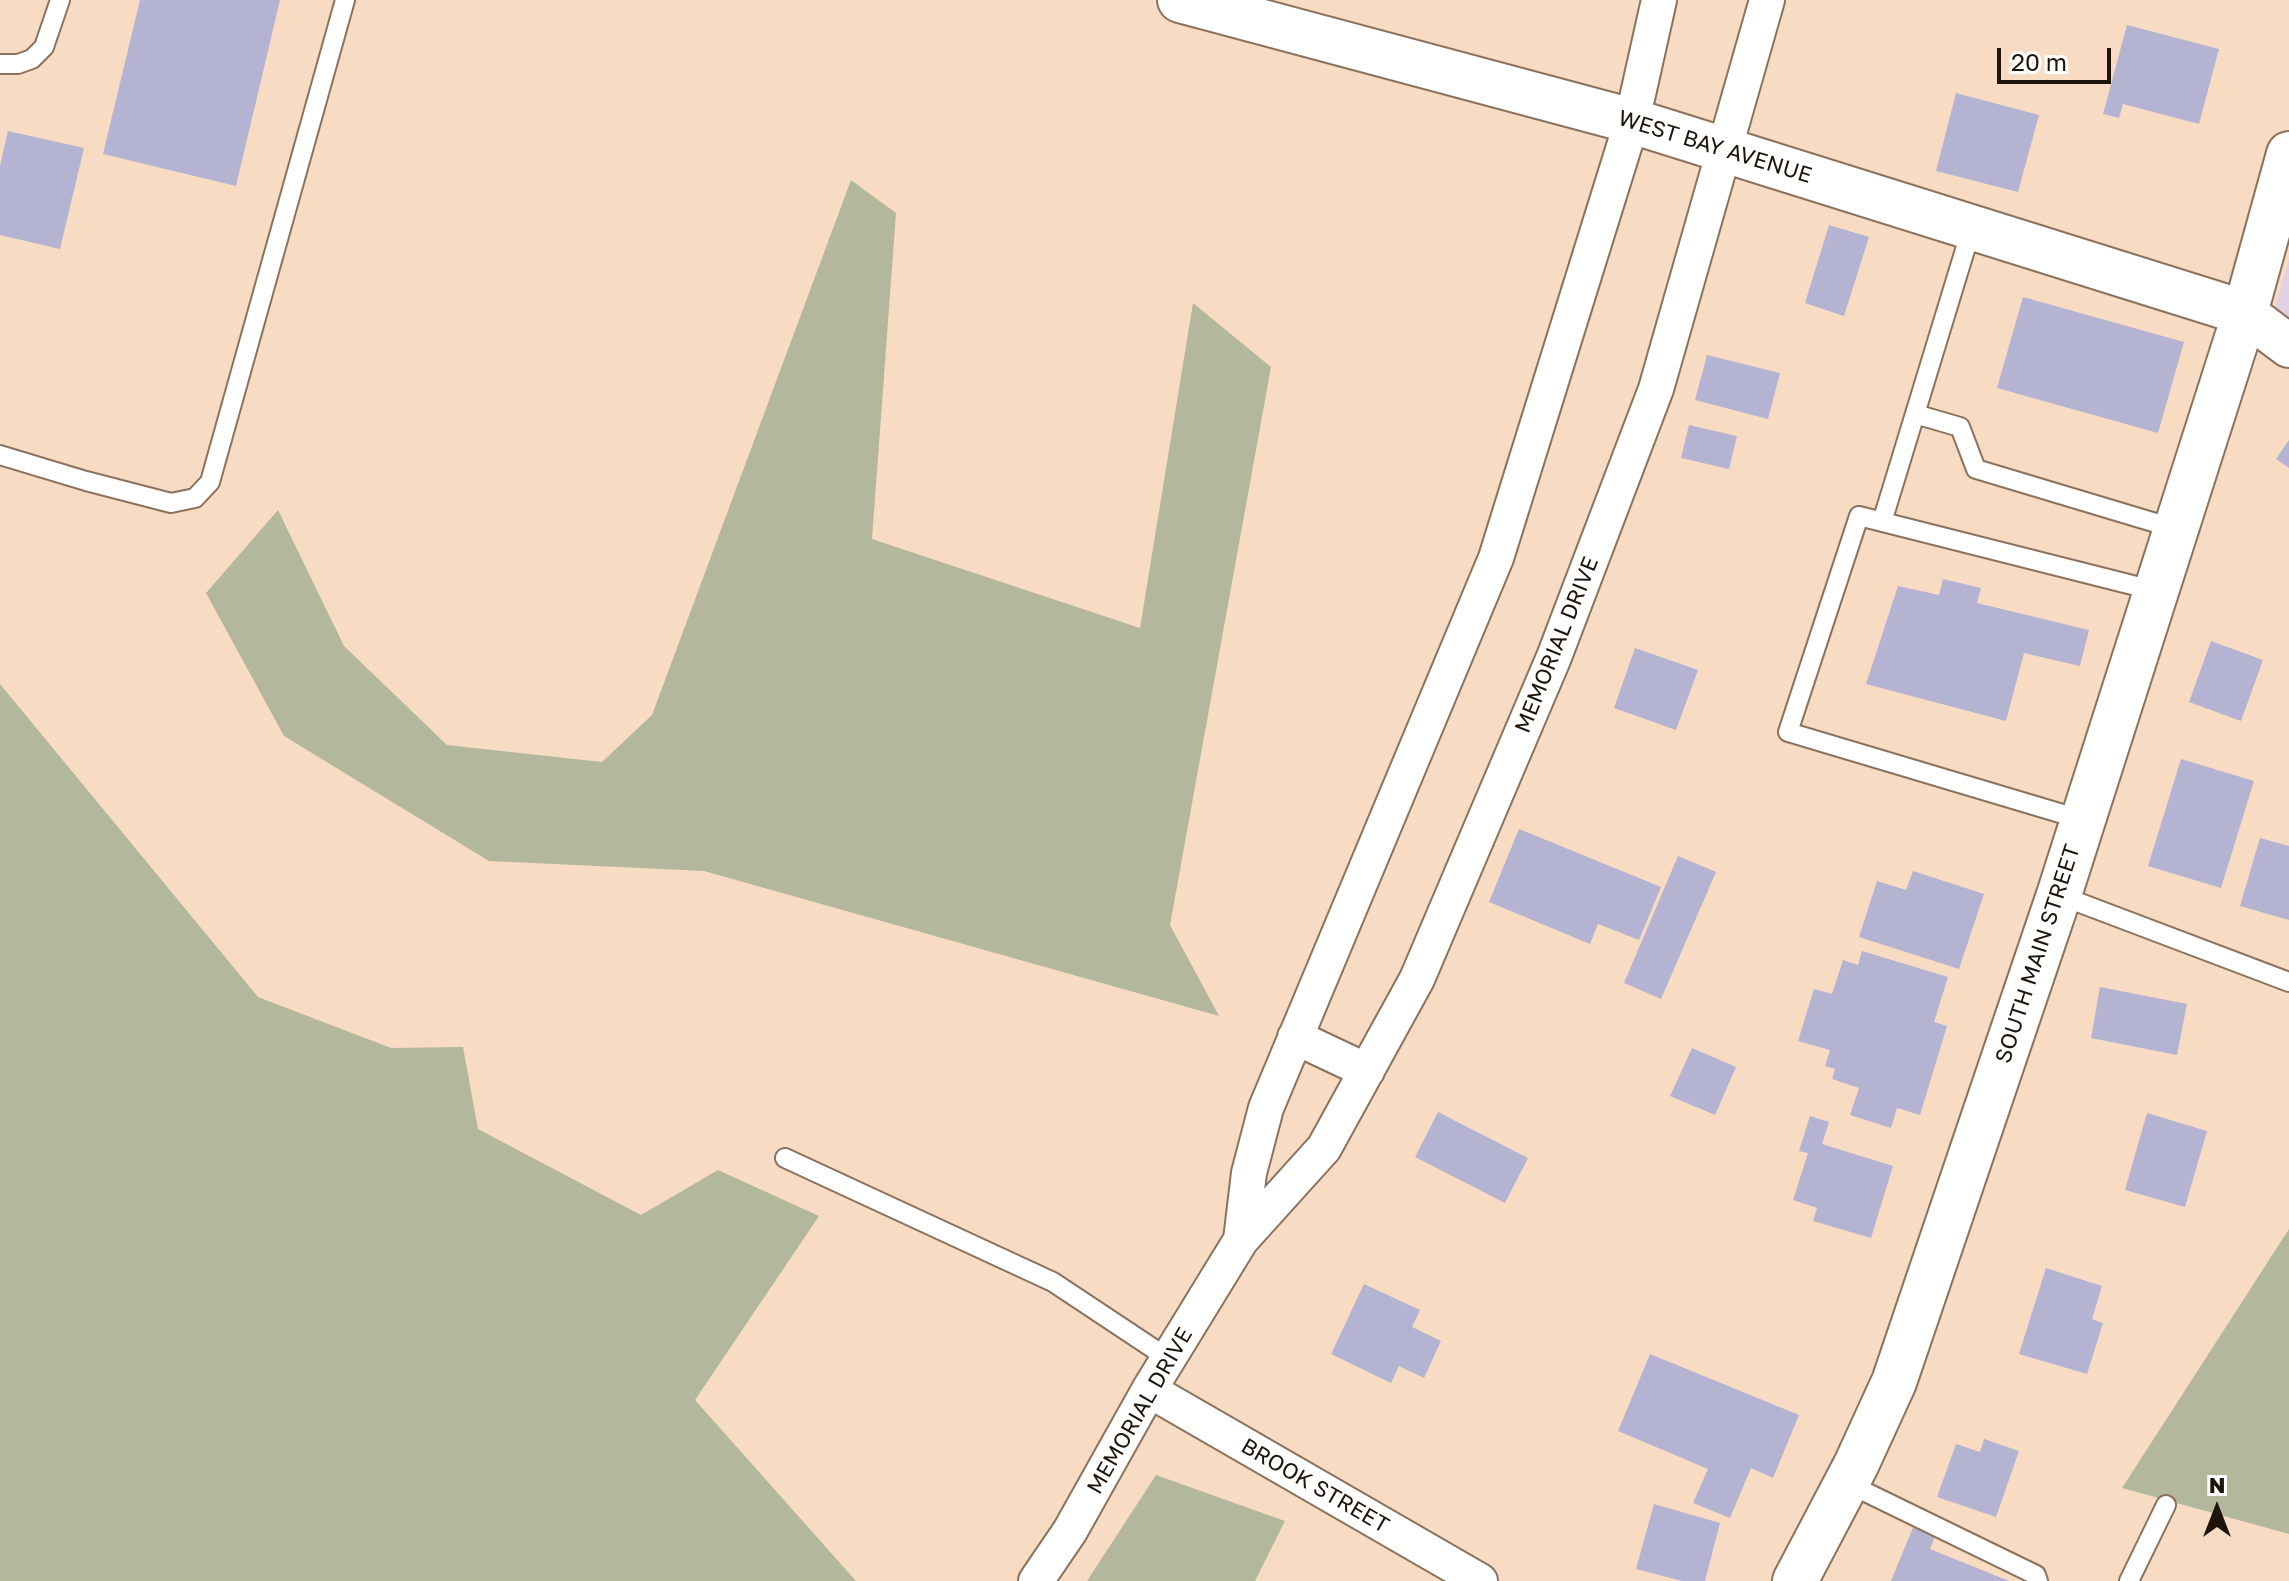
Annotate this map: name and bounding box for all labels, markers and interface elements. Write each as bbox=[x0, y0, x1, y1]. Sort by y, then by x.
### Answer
scale bar bbox=[2001, 32, 2115, 82]
text: 20 m bbox=[2011, 47, 2067, 76]
street label: WEST BAY AVENUE bbox=[1615, 105, 1815, 189]
street label: MEMORIAL DRIVE bbox=[1510, 553, 1604, 737]
street label: SOUTH MAIN STREET bbox=[1990, 841, 2086, 1067]
street label: MEMORIAL DRIVE bbox=[1082, 1323, 1198, 1499]
street label: BROOK STREET bbox=[1236, 1433, 1394, 1539]
north arrow bbox=[2177, 1469, 2257, 1549]
text: N bbox=[2209, 1471, 2225, 1498]

